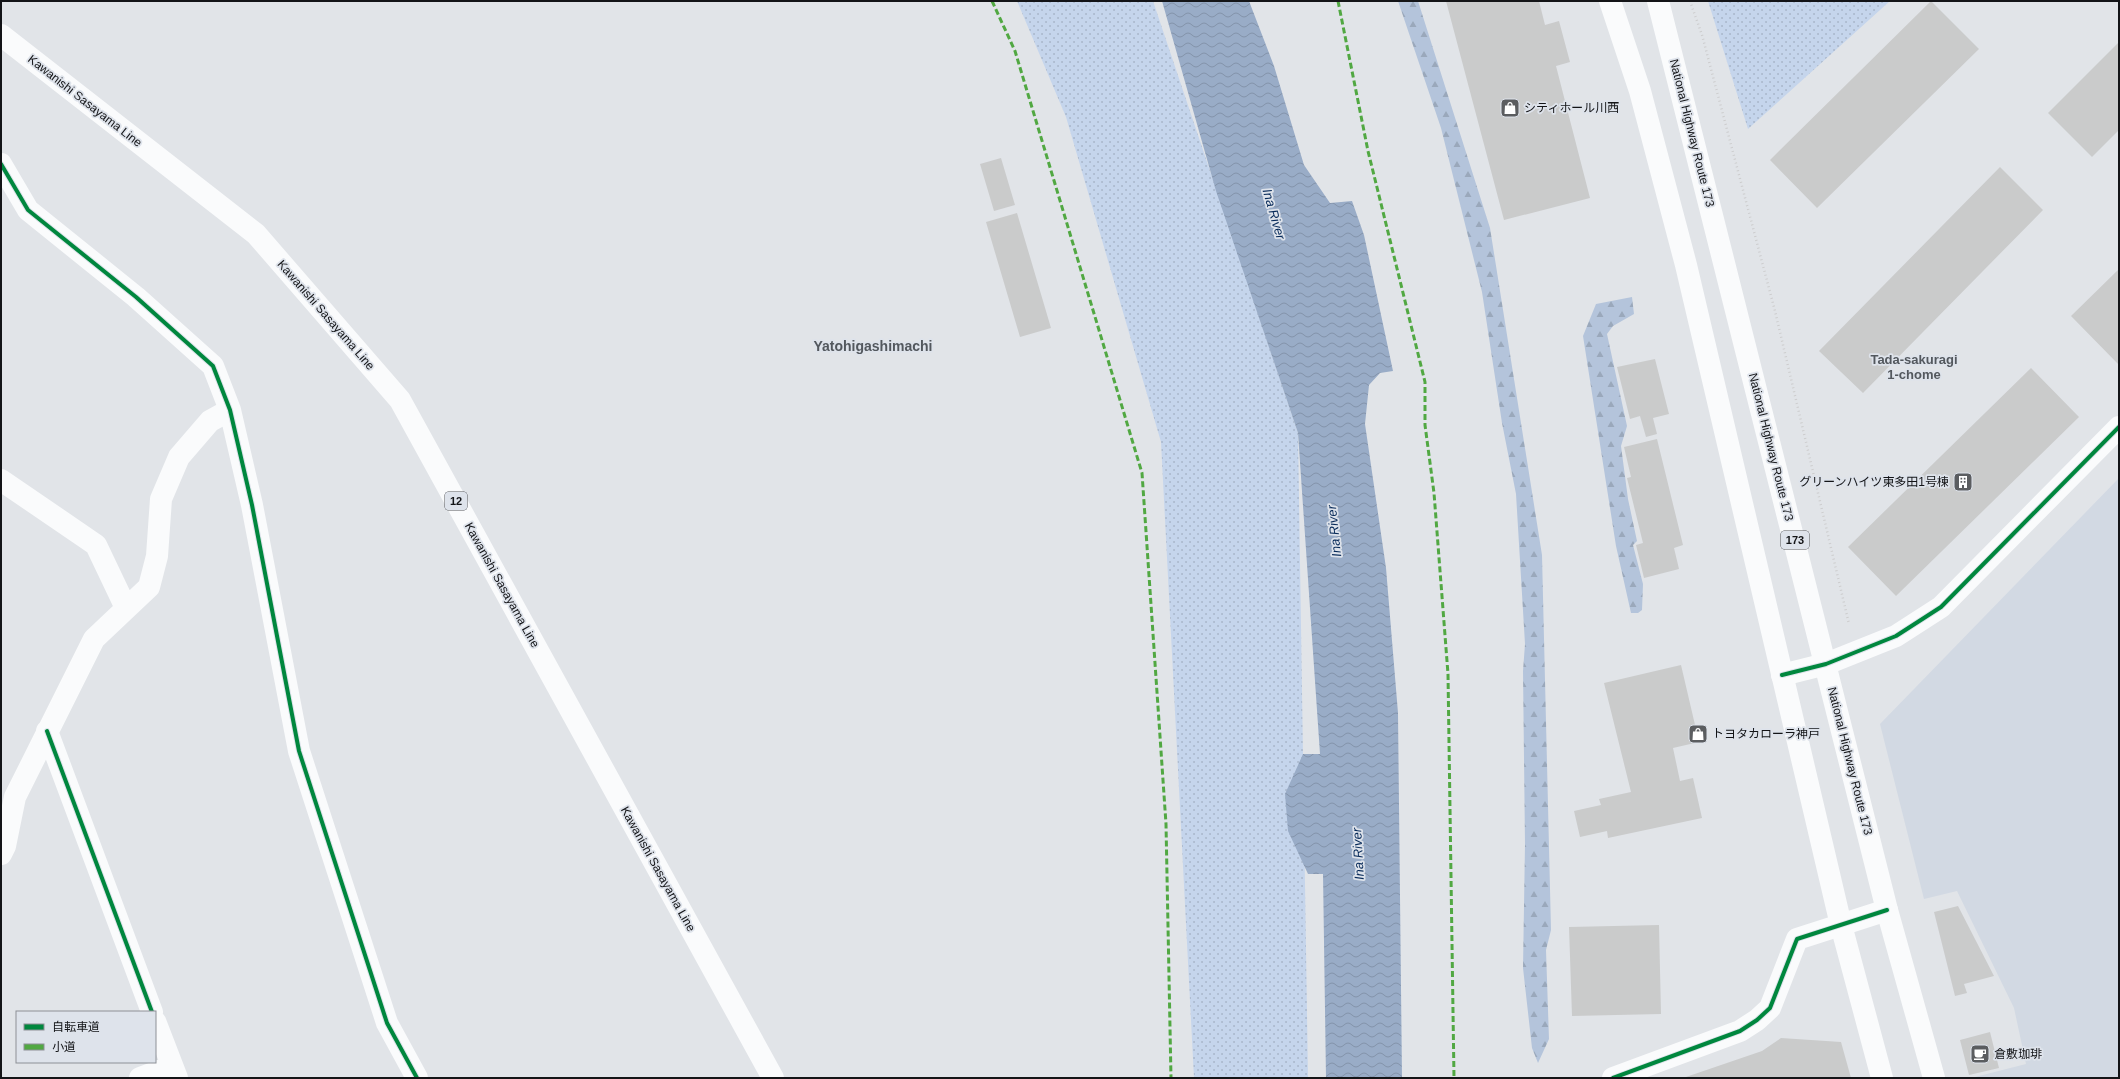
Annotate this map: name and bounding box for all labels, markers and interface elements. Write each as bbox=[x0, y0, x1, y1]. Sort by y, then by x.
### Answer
street label: Kawanishi Sasayama Line bbox=[25, 52, 145, 150]
street label: National Highway Route 173 bbox=[1667, 58, 1717, 209]
shop icon: シティホール川西 bbox=[1499, 97, 1521, 119]
place label: シティホール川西 bbox=[1524, 101, 1619, 115]
water label: Ina River bbox=[1260, 187, 1289, 242]
street label: Kawanishi Sasayama Line bbox=[275, 257, 378, 373]
district label: Yatohigashimachi bbox=[813, 338, 933, 354]
district label: Tada-sakuragi 1-chome bbox=[1870, 352, 1958, 382]
street label: National Highway Route 173 bbox=[1746, 372, 1796, 523]
building icon: グリーンハイツ東多田1号棟 bbox=[1952, 471, 1974, 493]
place label: グリーンハイツ東多田1号棟 bbox=[1799, 475, 1949, 489]
road number: 12 bbox=[445, 492, 467, 510]
water label: Ina River bbox=[1324, 504, 1344, 558]
street label: Kawanishi Sasayama Line bbox=[462, 520, 542, 650]
road number: 173 bbox=[1781, 531, 1809, 549]
street label: National Highway Route 173 bbox=[1825, 686, 1875, 837]
shop icon: トヨタカローラ神戸 bbox=[1687, 723, 1709, 745]
place label: トヨタカローラ神戸 bbox=[1712, 727, 1820, 741]
street label: Kawanishi Sasayama Line bbox=[618, 804, 698, 934]
water label: Ina River bbox=[1349, 827, 1367, 880]
legend bbox=[16, 1011, 156, 1063]
text: 自転車道 bbox=[52, 1020, 100, 1034]
text: 小道 bbox=[52, 1040, 76, 1054]
cafe icon: 倉敷珈琲 bbox=[1969, 1043, 1991, 1065]
place label: 倉敷珈琲 bbox=[1994, 1047, 2042, 1061]

